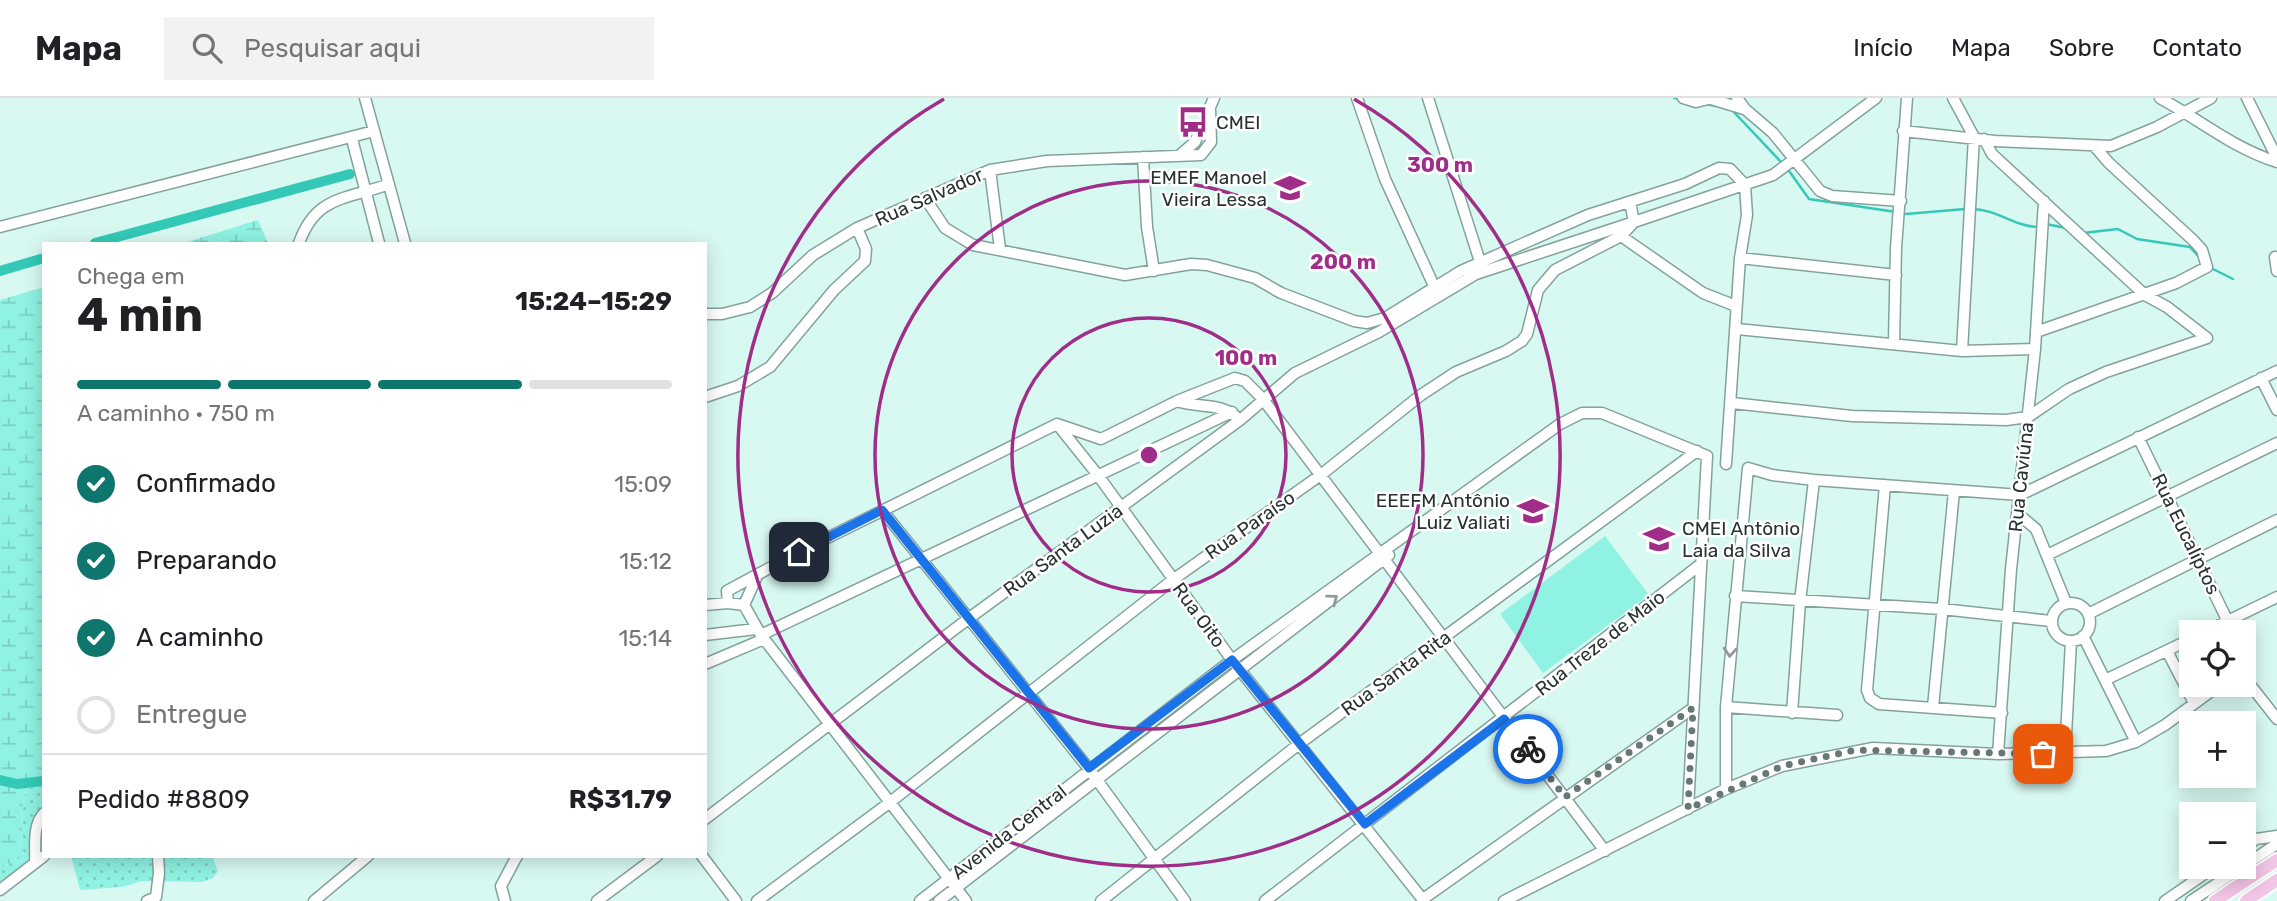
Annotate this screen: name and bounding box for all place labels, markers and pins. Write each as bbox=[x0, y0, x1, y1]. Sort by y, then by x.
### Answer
bus stop icon: CMEI bbox=[1176, 105, 1210, 139]
place label: CMEI bbox=[1216, 111, 1260, 134]
place label: EMEF Manoel Vieira Lessa bbox=[1150, 166, 1267, 211]
school or university icon: EMEF Manoel Vieira Lessa bbox=[1273, 171, 1307, 205]
centre of rings bbox=[1137, 443, 1161, 467]
place label: EEEFM Antônio Luiz Valiati bbox=[1376, 489, 1510, 534]
school or university icon: EEEFM Antônio Luiz Valiati bbox=[1516, 494, 1550, 528]
place label: CMEI Antônio Laia da Silva bbox=[1682, 517, 1800, 562]
pin bbox=[769, 522, 829, 582]
school or university icon: CMEI Antônio Laia da Silva bbox=[1642, 522, 1676, 556]
pin bbox=[2013, 724, 2073, 784]

